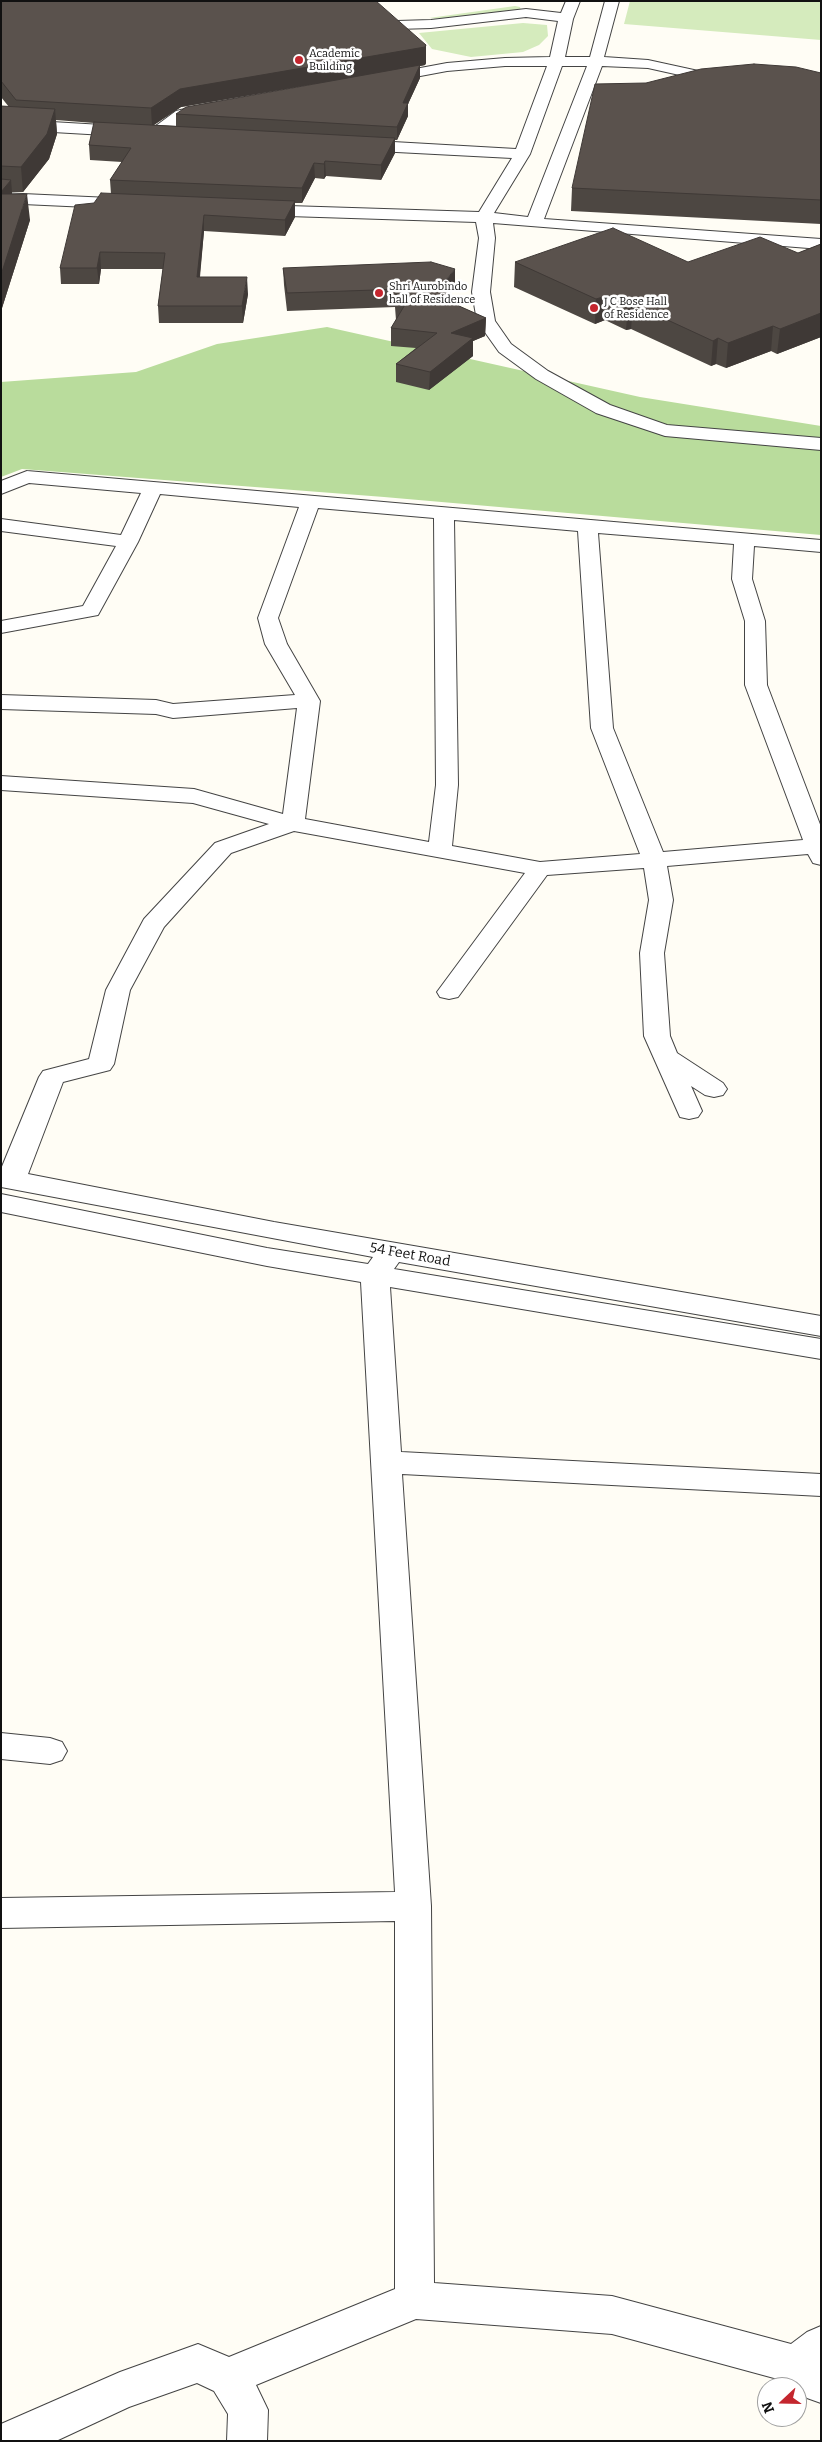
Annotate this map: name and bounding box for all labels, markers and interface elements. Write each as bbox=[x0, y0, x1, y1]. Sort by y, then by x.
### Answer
place label: Academic Building bbox=[309, 47, 360, 73]
marker: Academic Building bbox=[293, 54, 305, 66]
place label: Shri Aurobindo hall of Residence bbox=[389, 280, 475, 306]
marker: Shri Aurobindo hall of Residence bbox=[373, 287, 385, 299]
place label: J C Bose Hall of Residence bbox=[604, 295, 669, 321]
marker: J C Bose Hall of Residence bbox=[588, 302, 600, 314]
street label: 54 Feet Road bbox=[368, 1240, 452, 1270]
north arrow bbox=[757, 2377, 807, 2427]
text: N bbox=[759, 2399, 778, 2415]

